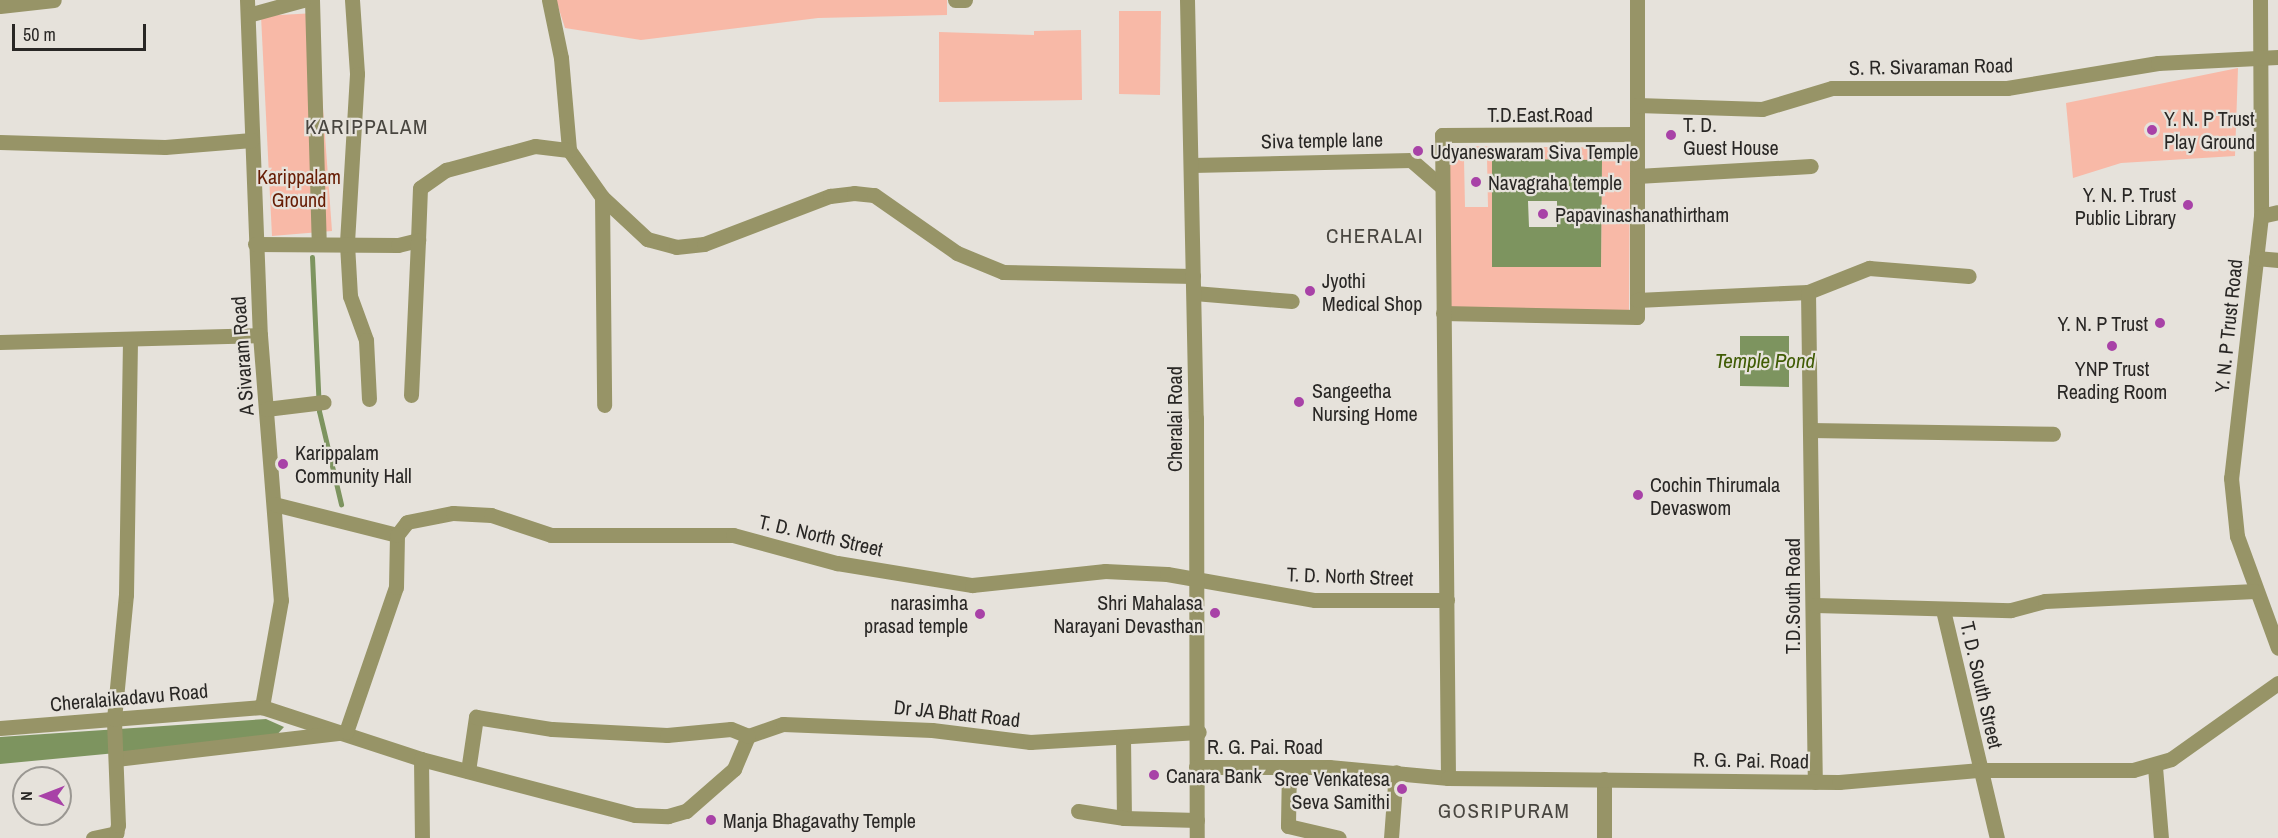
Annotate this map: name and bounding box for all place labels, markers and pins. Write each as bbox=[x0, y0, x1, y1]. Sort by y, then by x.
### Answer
place label: Y. N. P Trust Play Ground bbox=[2164, 106, 2255, 153]
place label: T. D. Guest House bbox=[1683, 112, 1779, 159]
marker: Y. N. P Trust Play Ground bbox=[2145, 123, 2159, 137]
marker: T. D. Guest House bbox=[1664, 128, 1678, 142]
place label: Udyaneswaram Siva Temple bbox=[1430, 139, 1639, 163]
marker: Udyaneswaram Siva Temple bbox=[1411, 144, 1425, 158]
place label: Navagraha temple bbox=[1488, 170, 1622, 194]
marker: Navagraha temple bbox=[1469, 175, 1483, 189]
place label: Y. N. P. Trust Public Library bbox=[2075, 182, 2176, 229]
marker: Y. N. P. Trust Public Library bbox=[2181, 198, 2195, 212]
place label: Papavinashanathirtham bbox=[1555, 202, 1729, 226]
marker: Papavinashanathirtham bbox=[1536, 207, 1550, 221]
place label: Jyothi Medical Shop bbox=[1322, 268, 1422, 315]
marker: Jyothi Medical Shop bbox=[1303, 284, 1317, 298]
place label: Y. N. P Trust bbox=[2057, 311, 2148, 335]
marker: Y. N. P Trust bbox=[2153, 316, 2167, 330]
marker: YNP Trust Reading Room bbox=[2105, 339, 2119, 353]
place label: YNP Trust Reading Room bbox=[2057, 356, 2167, 403]
place label: Sangeetha Nursing Home bbox=[1312, 378, 1418, 425]
marker: Sangeetha Nursing Home bbox=[1290, 393, 1308, 411]
place label: Karippalam Community Hall bbox=[295, 440, 412, 487]
marker: Karippalam Community Hall bbox=[276, 457, 290, 471]
place label: Cochin Thirumala Devaswom bbox=[1650, 472, 1780, 519]
marker: Cochin Thirumala Devaswom bbox=[1631, 488, 1645, 502]
place label: narasimha prasad temple bbox=[864, 590, 968, 637]
place label: Shri Mahalasa Narayani Devasthan bbox=[1054, 590, 1203, 637]
marker: Shri Mahalasa Narayani Devasthan bbox=[1208, 606, 1222, 620]
marker: narasimha prasad temple bbox=[973, 607, 987, 621]
place label: Canara Bank bbox=[1166, 763, 1262, 787]
place label: Sree Venkatesa Seva Samithi bbox=[1274, 766, 1390, 813]
marker: Canara Bank bbox=[1147, 768, 1161, 782]
marker: Sree Venkatesa Seva Samithi bbox=[1395, 782, 1409, 796]
place label: Manja Bhagavathy Temple bbox=[723, 808, 916, 832]
marker: Manja Bhagavathy Temple bbox=[704, 813, 718, 827]

